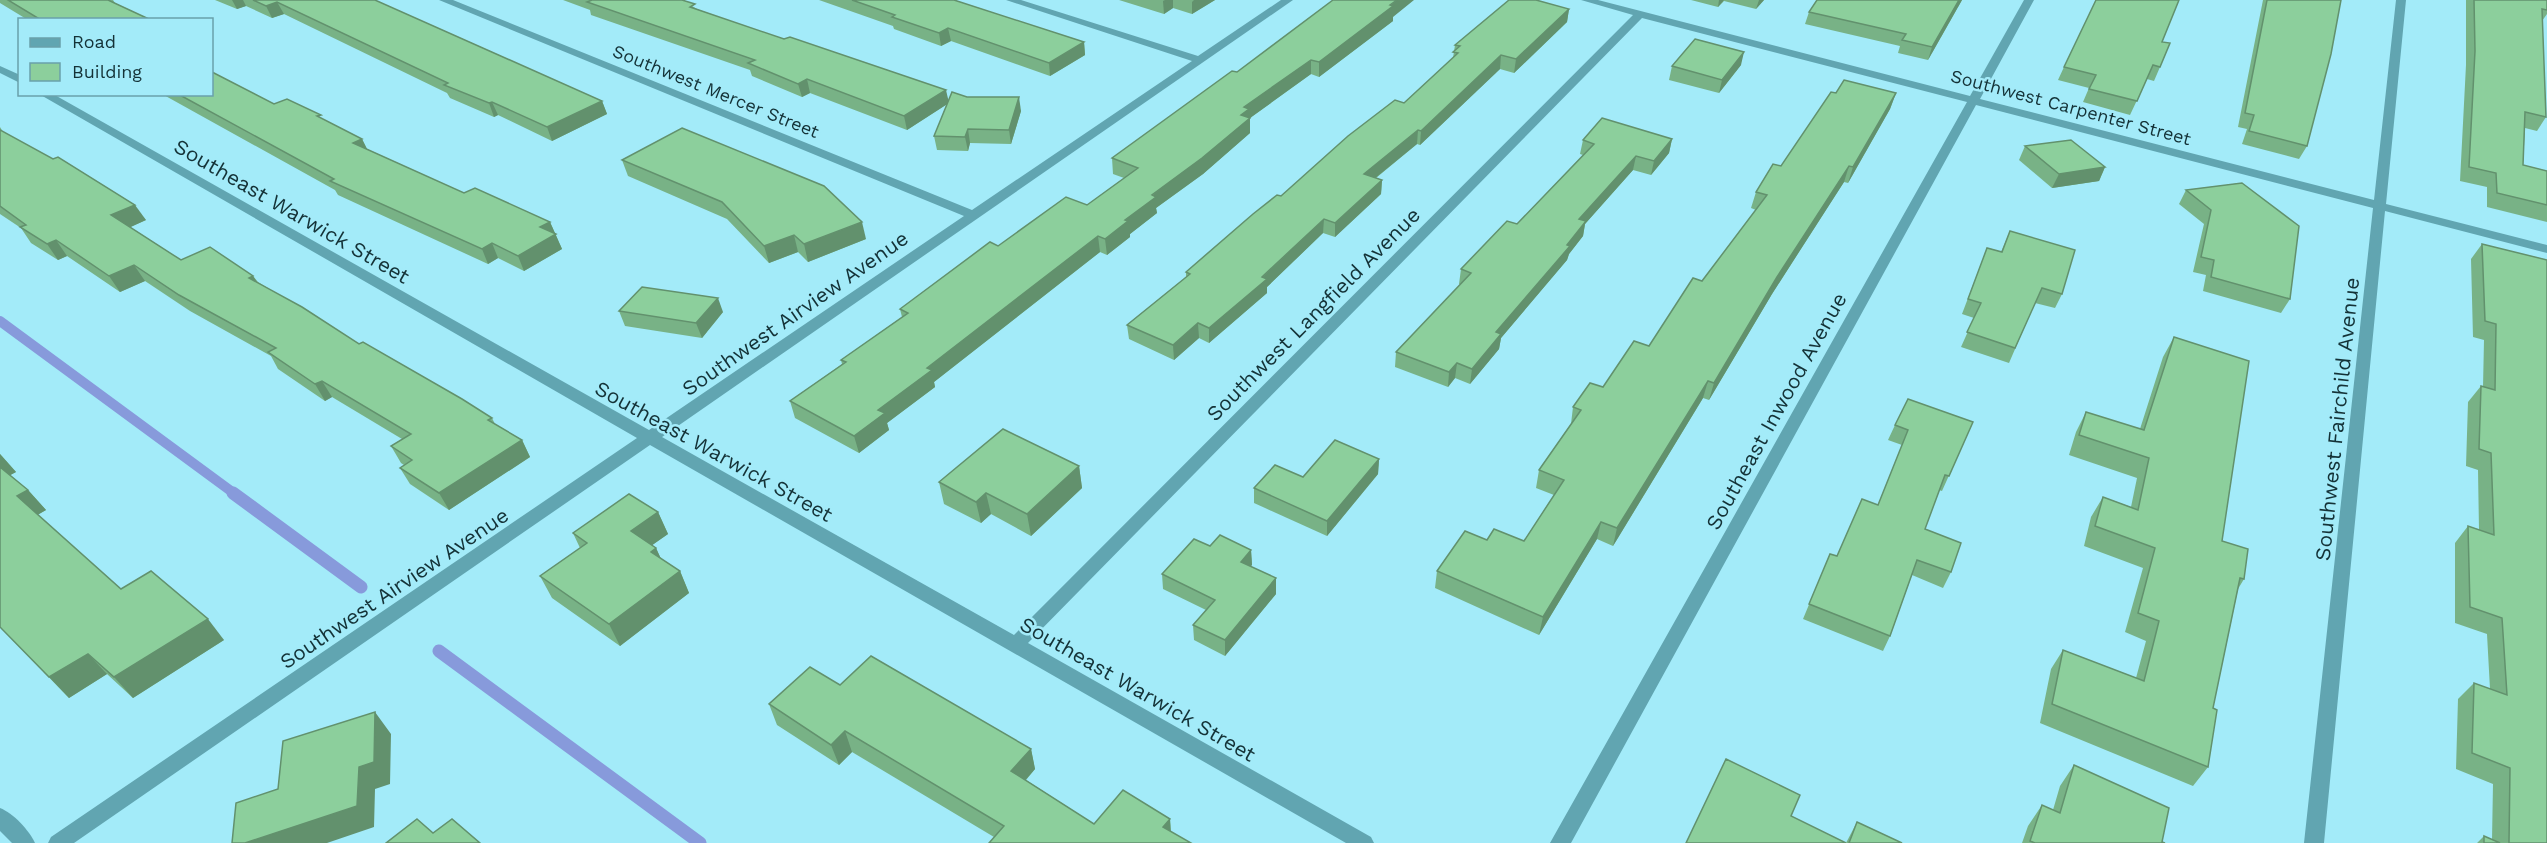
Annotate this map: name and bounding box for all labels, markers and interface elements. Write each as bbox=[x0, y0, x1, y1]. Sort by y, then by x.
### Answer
legend bbox=[18, 18, 213, 96]
text: Road bbox=[72, 31, 116, 52]
street label: Southwest Mercer Street bbox=[610, 40, 823, 142]
text: Building bbox=[72, 61, 142, 82]
street label: Southwest Carpenter Street bbox=[1948, 65, 2194, 149]
street label: Southeast Warwick Street bbox=[170, 133, 414, 289]
street label: Southwest Langfield Avenue bbox=[1201, 202, 1425, 426]
street label: Southwest Airview Avenue bbox=[677, 225, 913, 401]
street label: Southwest Fairchild Avenue bbox=[2310, 276, 2364, 562]
street label: Southeast Inwood Avenue bbox=[1700, 288, 1852, 534]
street label: Southeast Warwick Street bbox=[591, 375, 837, 527]
street label: Southwest Airview Avenue bbox=[275, 502, 513, 674]
street label: Southeast Warwick Street bbox=[1016, 611, 1260, 767]

